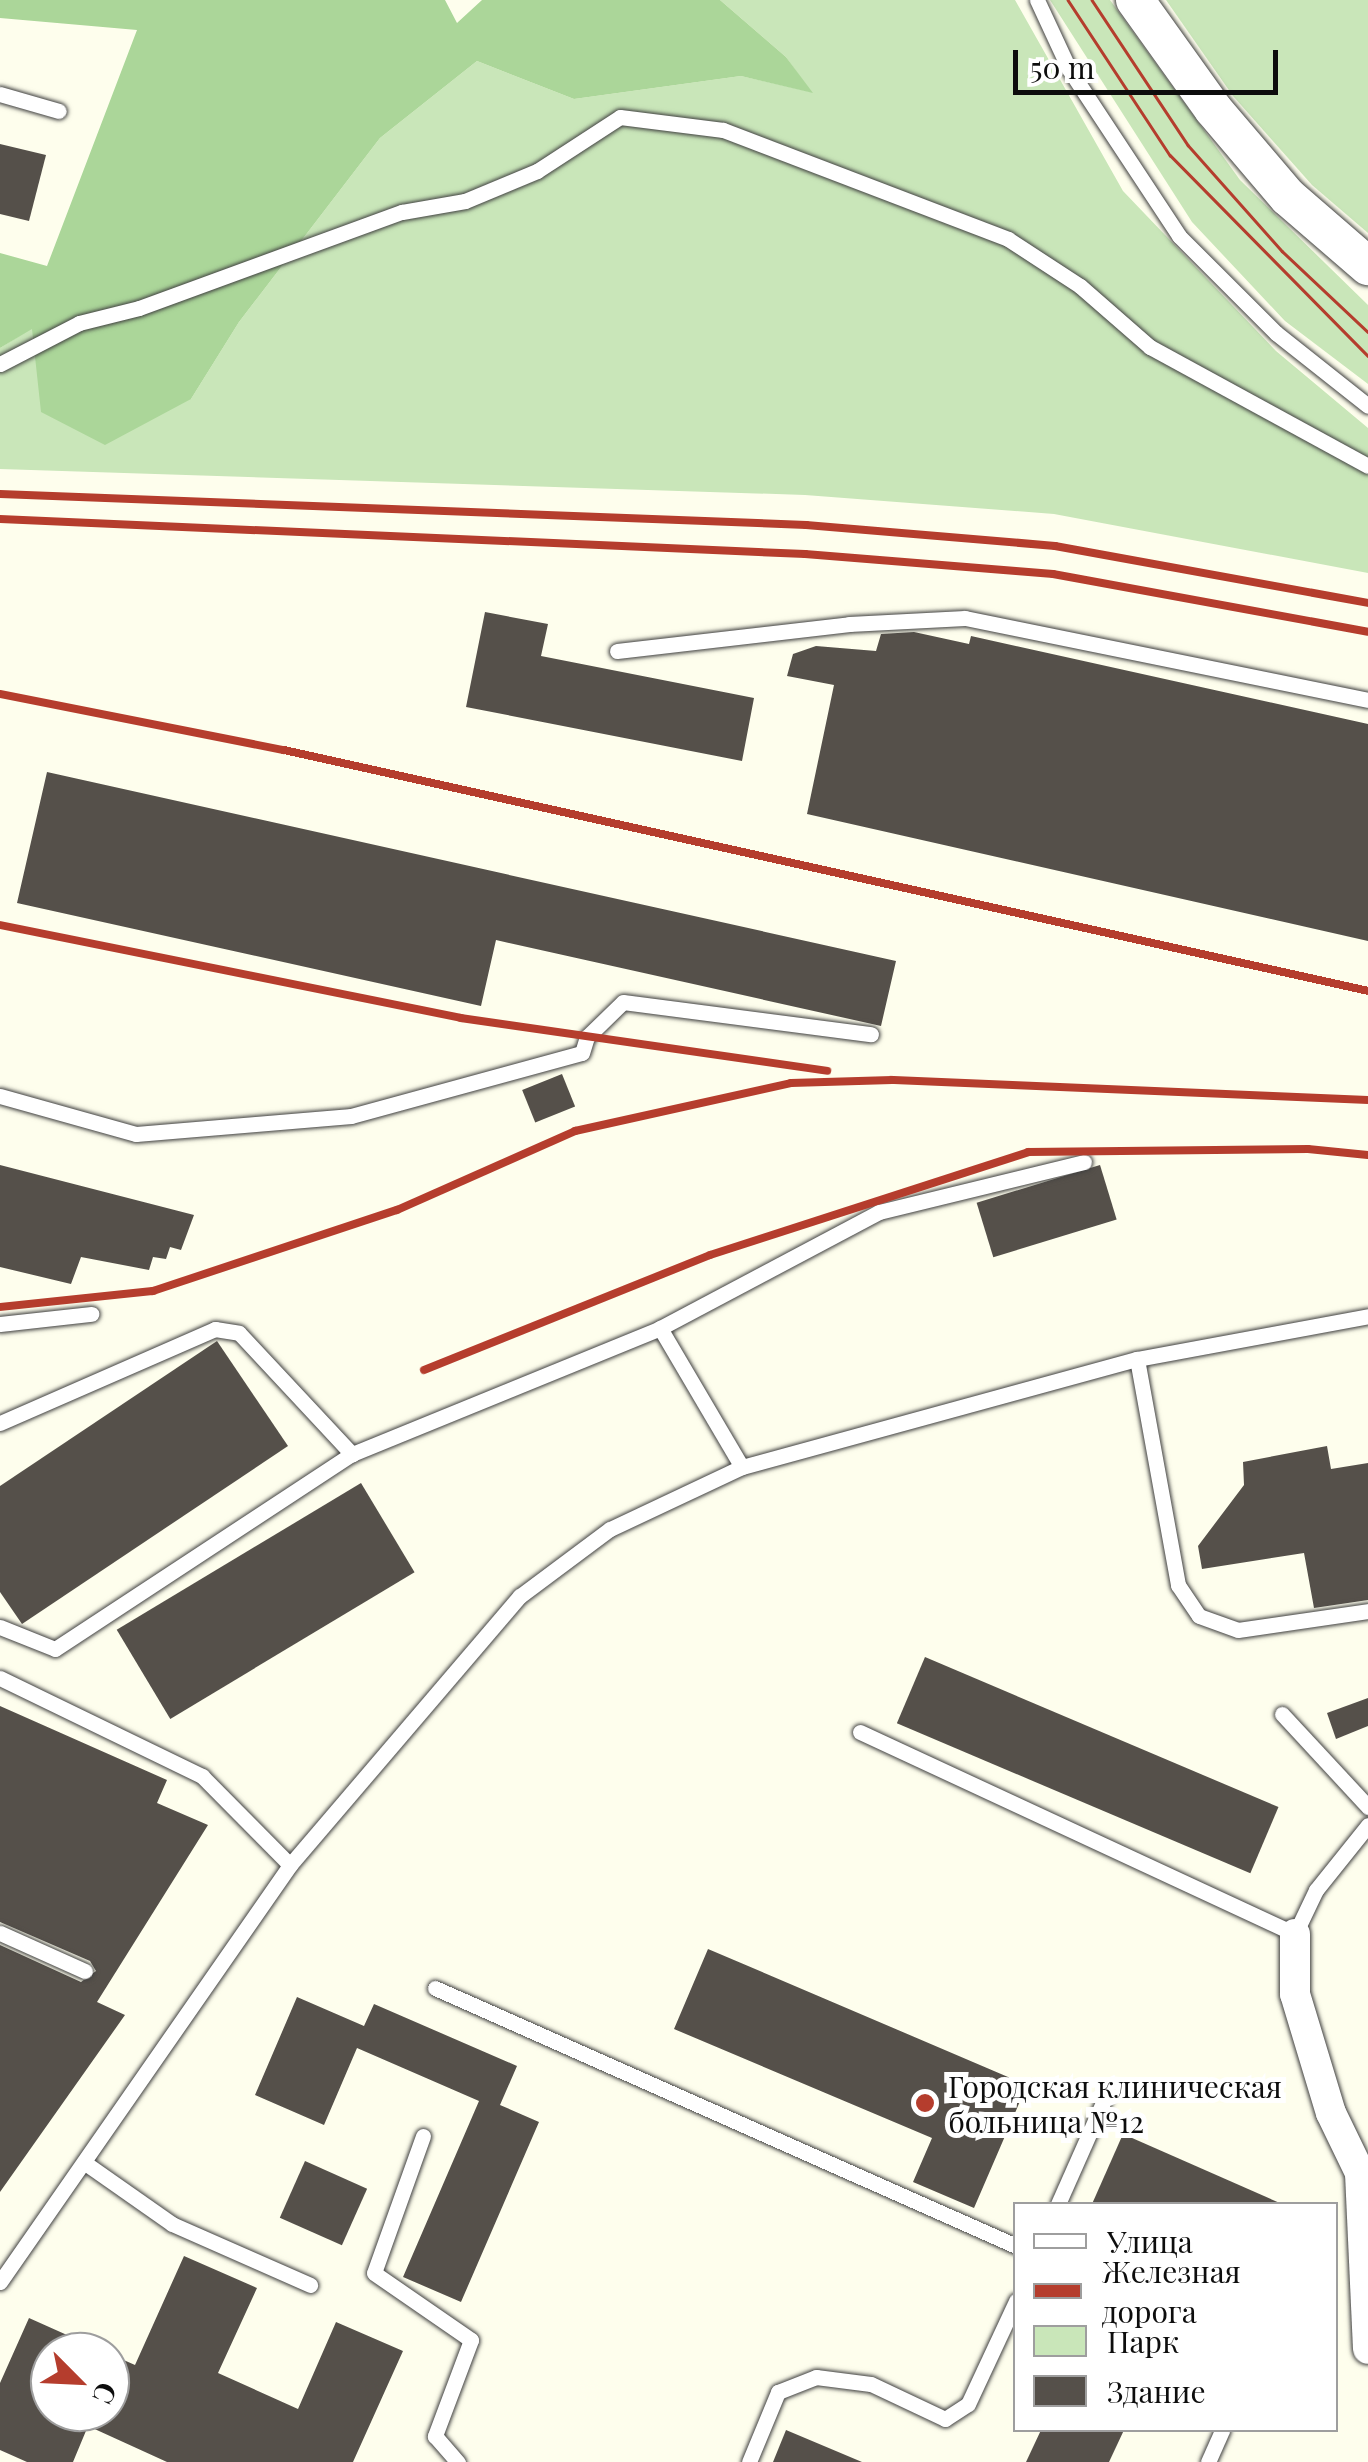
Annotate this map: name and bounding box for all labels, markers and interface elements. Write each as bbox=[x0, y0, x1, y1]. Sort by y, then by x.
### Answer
scale bar bbox=[1018, 30, 1283, 92]
text: 50 m bbox=[1030, 47, 1095, 87]
place label: Городская клиническая больница №12 bbox=[948, 2068, 1282, 2138]
marker: Городская клиническая больница №12 bbox=[912, 2090, 938, 2116]
legend bbox=[1013, 2202, 1338, 2432]
text: Улица bbox=[1107, 2221, 1193, 2261]
text: Железная дорога bbox=[1102, 2251, 1241, 2331]
text: Парк bbox=[1107, 2321, 1179, 2361]
north arrow bbox=[30, 2332, 130, 2432]
text: Здание bbox=[1107, 2371, 1206, 2411]
text: С bbox=[85, 2377, 127, 2410]

